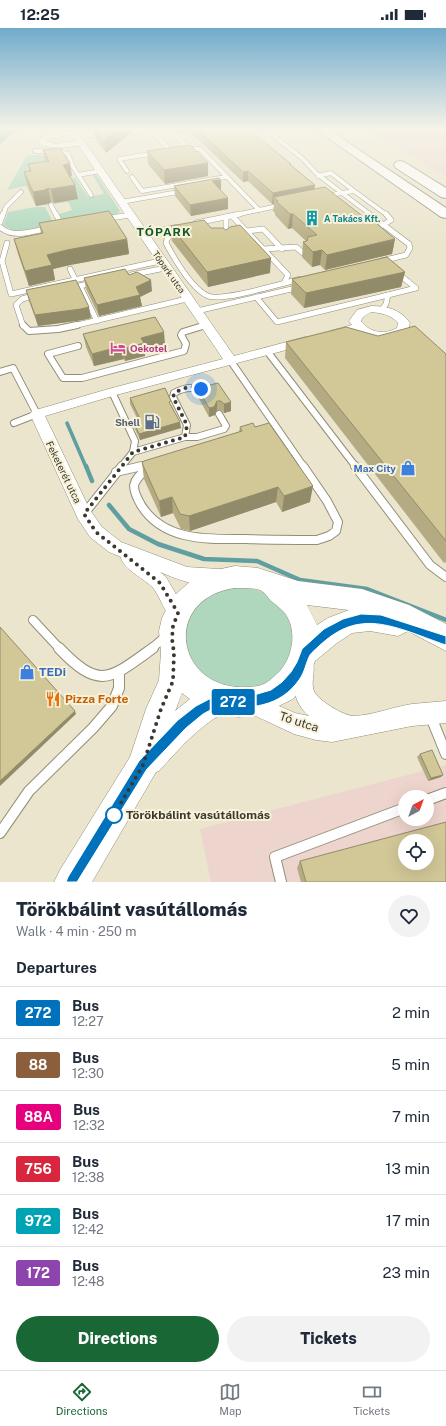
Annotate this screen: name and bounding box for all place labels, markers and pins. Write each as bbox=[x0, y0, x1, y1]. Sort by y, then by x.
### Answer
building icon: A Takács Kft. bbox=[303, 209, 321, 227]
place label: A Takács Kft. bbox=[324, 213, 380, 224]
hotel icon: Oekotel bbox=[109, 339, 127, 357]
place label: Oekotel bbox=[130, 342, 167, 354]
fuel station icon: Shell bbox=[143, 413, 161, 431]
place label: Shell bbox=[115, 416, 140, 428]
shop icon: Max City bbox=[399, 459, 417, 477]
place label: Max City bbox=[353, 462, 396, 474]
shop icon: TEDi bbox=[18, 663, 36, 681]
place label: TEDi bbox=[39, 665, 66, 679]
restaurant icon: Pizza Forte bbox=[44, 690, 62, 708]
place label: Pizza Forte bbox=[65, 692, 128, 706]
marker: Törökbálint vasútállomás bbox=[105, 806, 123, 824]
place label: Törökbálint vasútállomás bbox=[126, 808, 270, 822]

